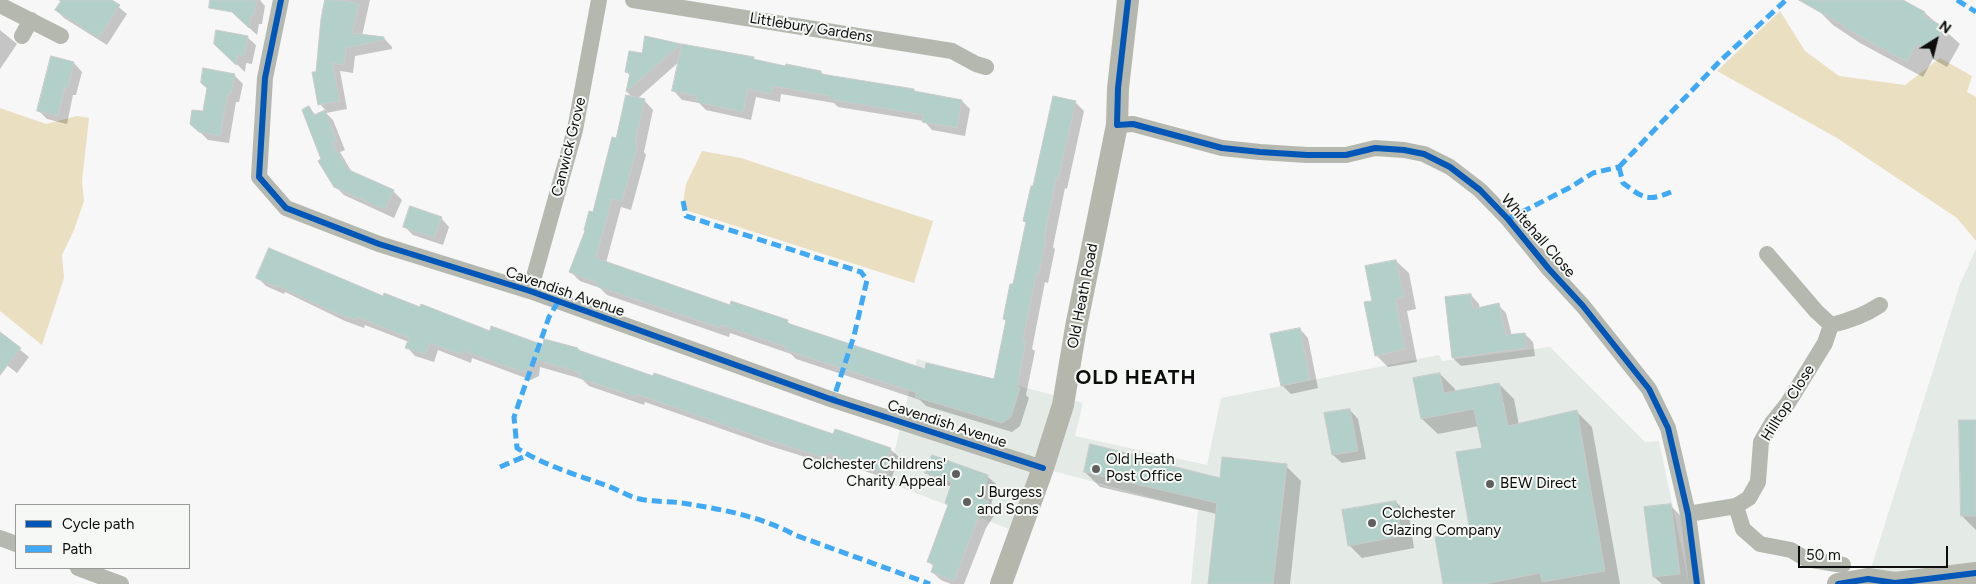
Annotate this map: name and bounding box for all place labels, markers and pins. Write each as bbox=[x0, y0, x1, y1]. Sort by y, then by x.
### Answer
place label: Old Heath Post Office bbox=[1106, 451, 1182, 486]
place label: Colchester Childrens' Charity Appeal bbox=[803, 456, 946, 491]
marker: Old Heath Post Office bbox=[1090, 463, 1102, 475]
marker: Colchester Childrens' Charity Appeal bbox=[950, 468, 962, 480]
place label: BEW Direct bbox=[1500, 475, 1577, 493]
marker: BEW Direct bbox=[1484, 478, 1496, 490]
place label: J Burgess and Sons bbox=[977, 484, 1042, 519]
marker: J Burgess and Sons bbox=[961, 496, 973, 508]
place label: Colchester Glazing Company bbox=[1382, 505, 1501, 540]
marker: Colchester Glazing Company bbox=[1366, 517, 1378, 529]

